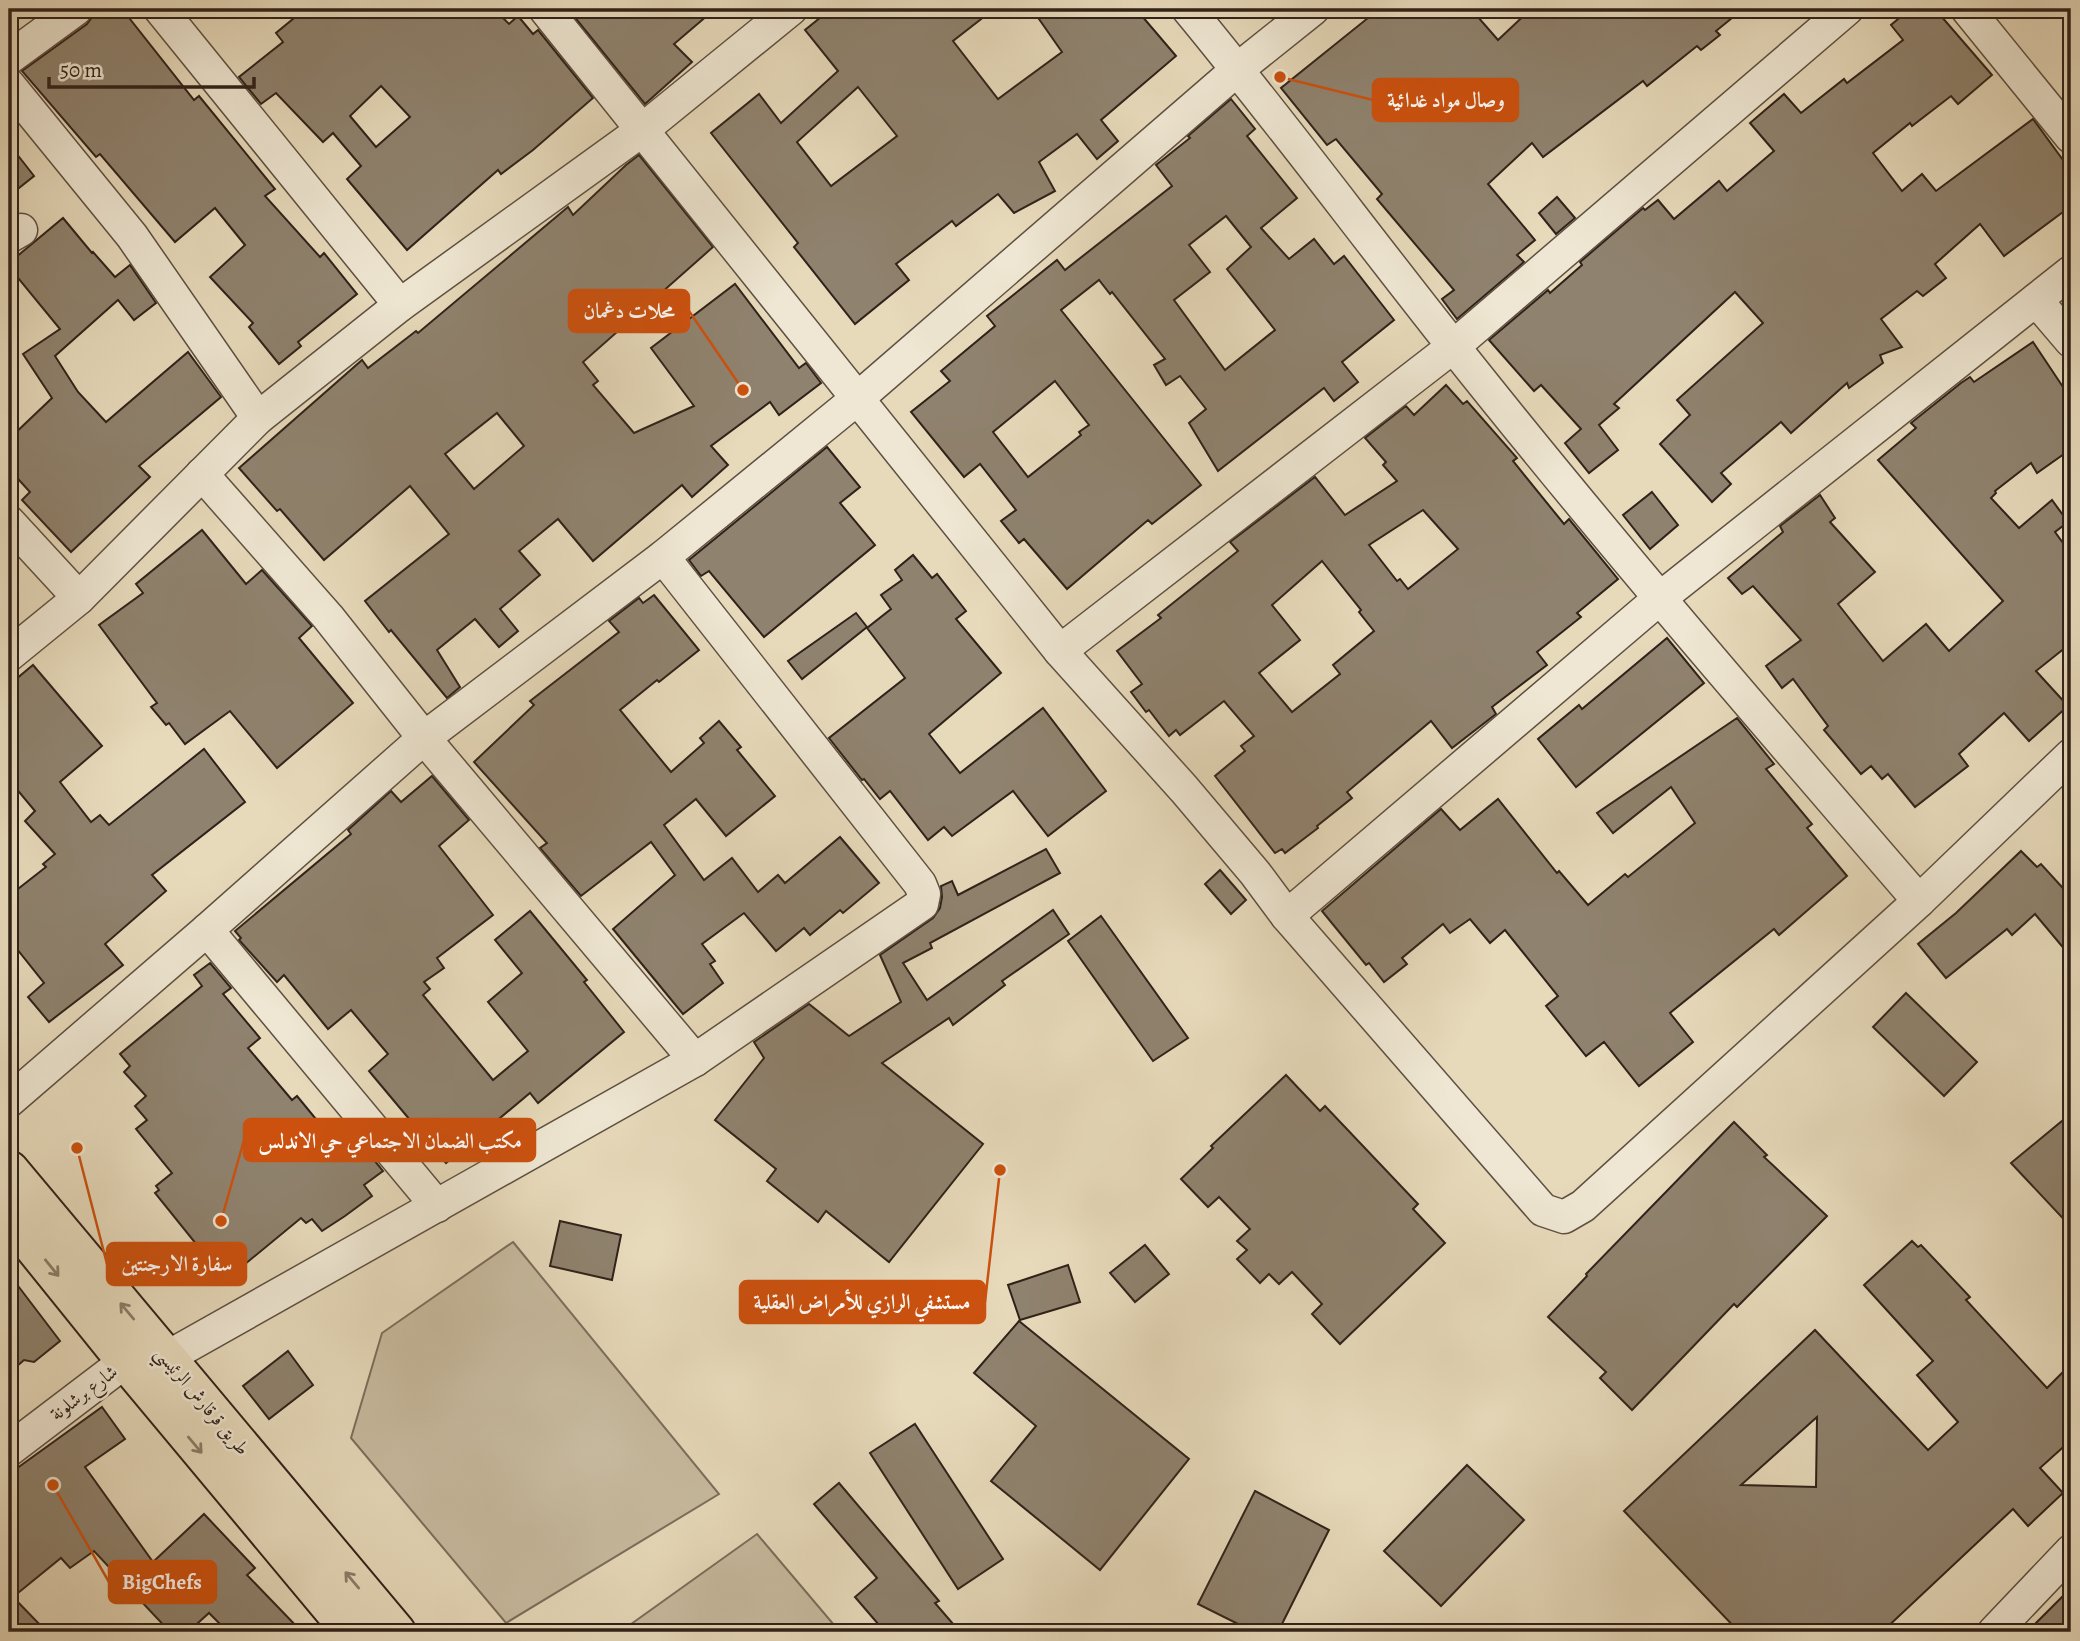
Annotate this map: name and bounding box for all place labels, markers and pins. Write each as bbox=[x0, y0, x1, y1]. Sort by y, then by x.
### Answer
callout: وصال مواد غدائية bbox=[1373, 79, 1518, 121]
callout: محلات دغمان bbox=[569, 290, 689, 332]
callout: مكتب الضمان الاجتماعي حي الاندلس bbox=[244, 1119, 535, 1161]
callout: سفارة الارجنتين bbox=[107, 1243, 246, 1285]
callout: مستشفي الرازي للأمراض العقلية bbox=[740, 1281, 985, 1323]
callout: BigChefs bbox=[109, 1561, 216, 1603]

